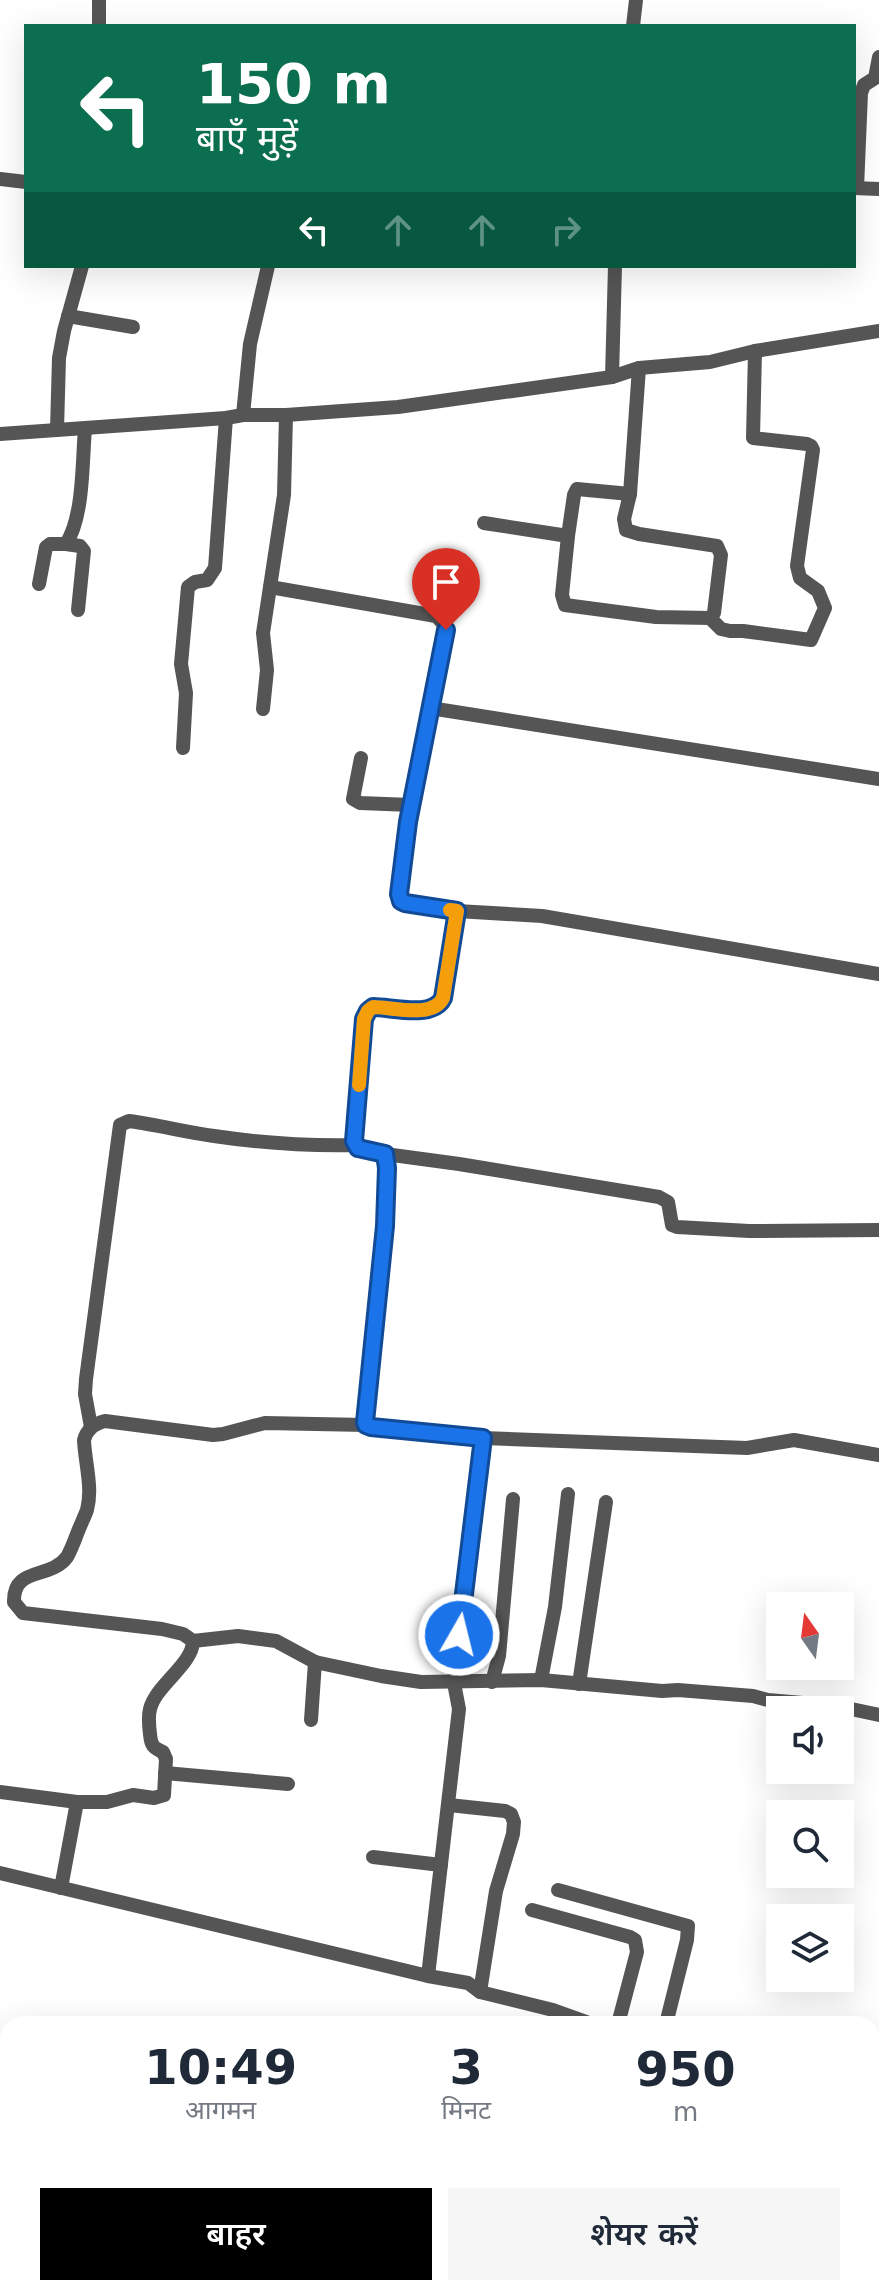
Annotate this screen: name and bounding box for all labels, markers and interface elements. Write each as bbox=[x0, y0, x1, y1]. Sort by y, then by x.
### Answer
text: 150 m bbox=[196, 51, 391, 116]
icon: left bbox=[64, 56, 168, 160]
text: बाएँ मुड़ें bbox=[196, 118, 298, 159]
icon: left bbox=[292, 208, 336, 252]
icon: ahead bbox=[376, 208, 420, 252]
icon: ahead bbox=[460, 208, 504, 252]
icon: right bbox=[544, 208, 588, 252]
pin bbox=[412, 548, 480, 630]
icon: arrive bbox=[424, 560, 468, 604]
north arrow bbox=[766, 1592, 854, 1680]
map controls bbox=[766, 1592, 854, 1992]
position arrow bbox=[417, 1593, 501, 1677]
button: sound bbox=[766, 1696, 854, 1784]
button: search bbox=[766, 1800, 854, 1888]
button: layers bbox=[766, 1904, 854, 1992]
text: 10:49 bbox=[144, 2039, 297, 2095]
text: 3 bbox=[450, 2039, 483, 2095]
text: 950 bbox=[635, 2041, 736, 2097]
text: आगमन bbox=[185, 2095, 256, 2125]
text: मिनट bbox=[441, 2095, 491, 2125]
text: m bbox=[673, 2097, 698, 2127]
button: बाहर bbox=[40, 2188, 432, 2280]
button: शेयर करें bbox=[448, 2188, 840, 2280]

